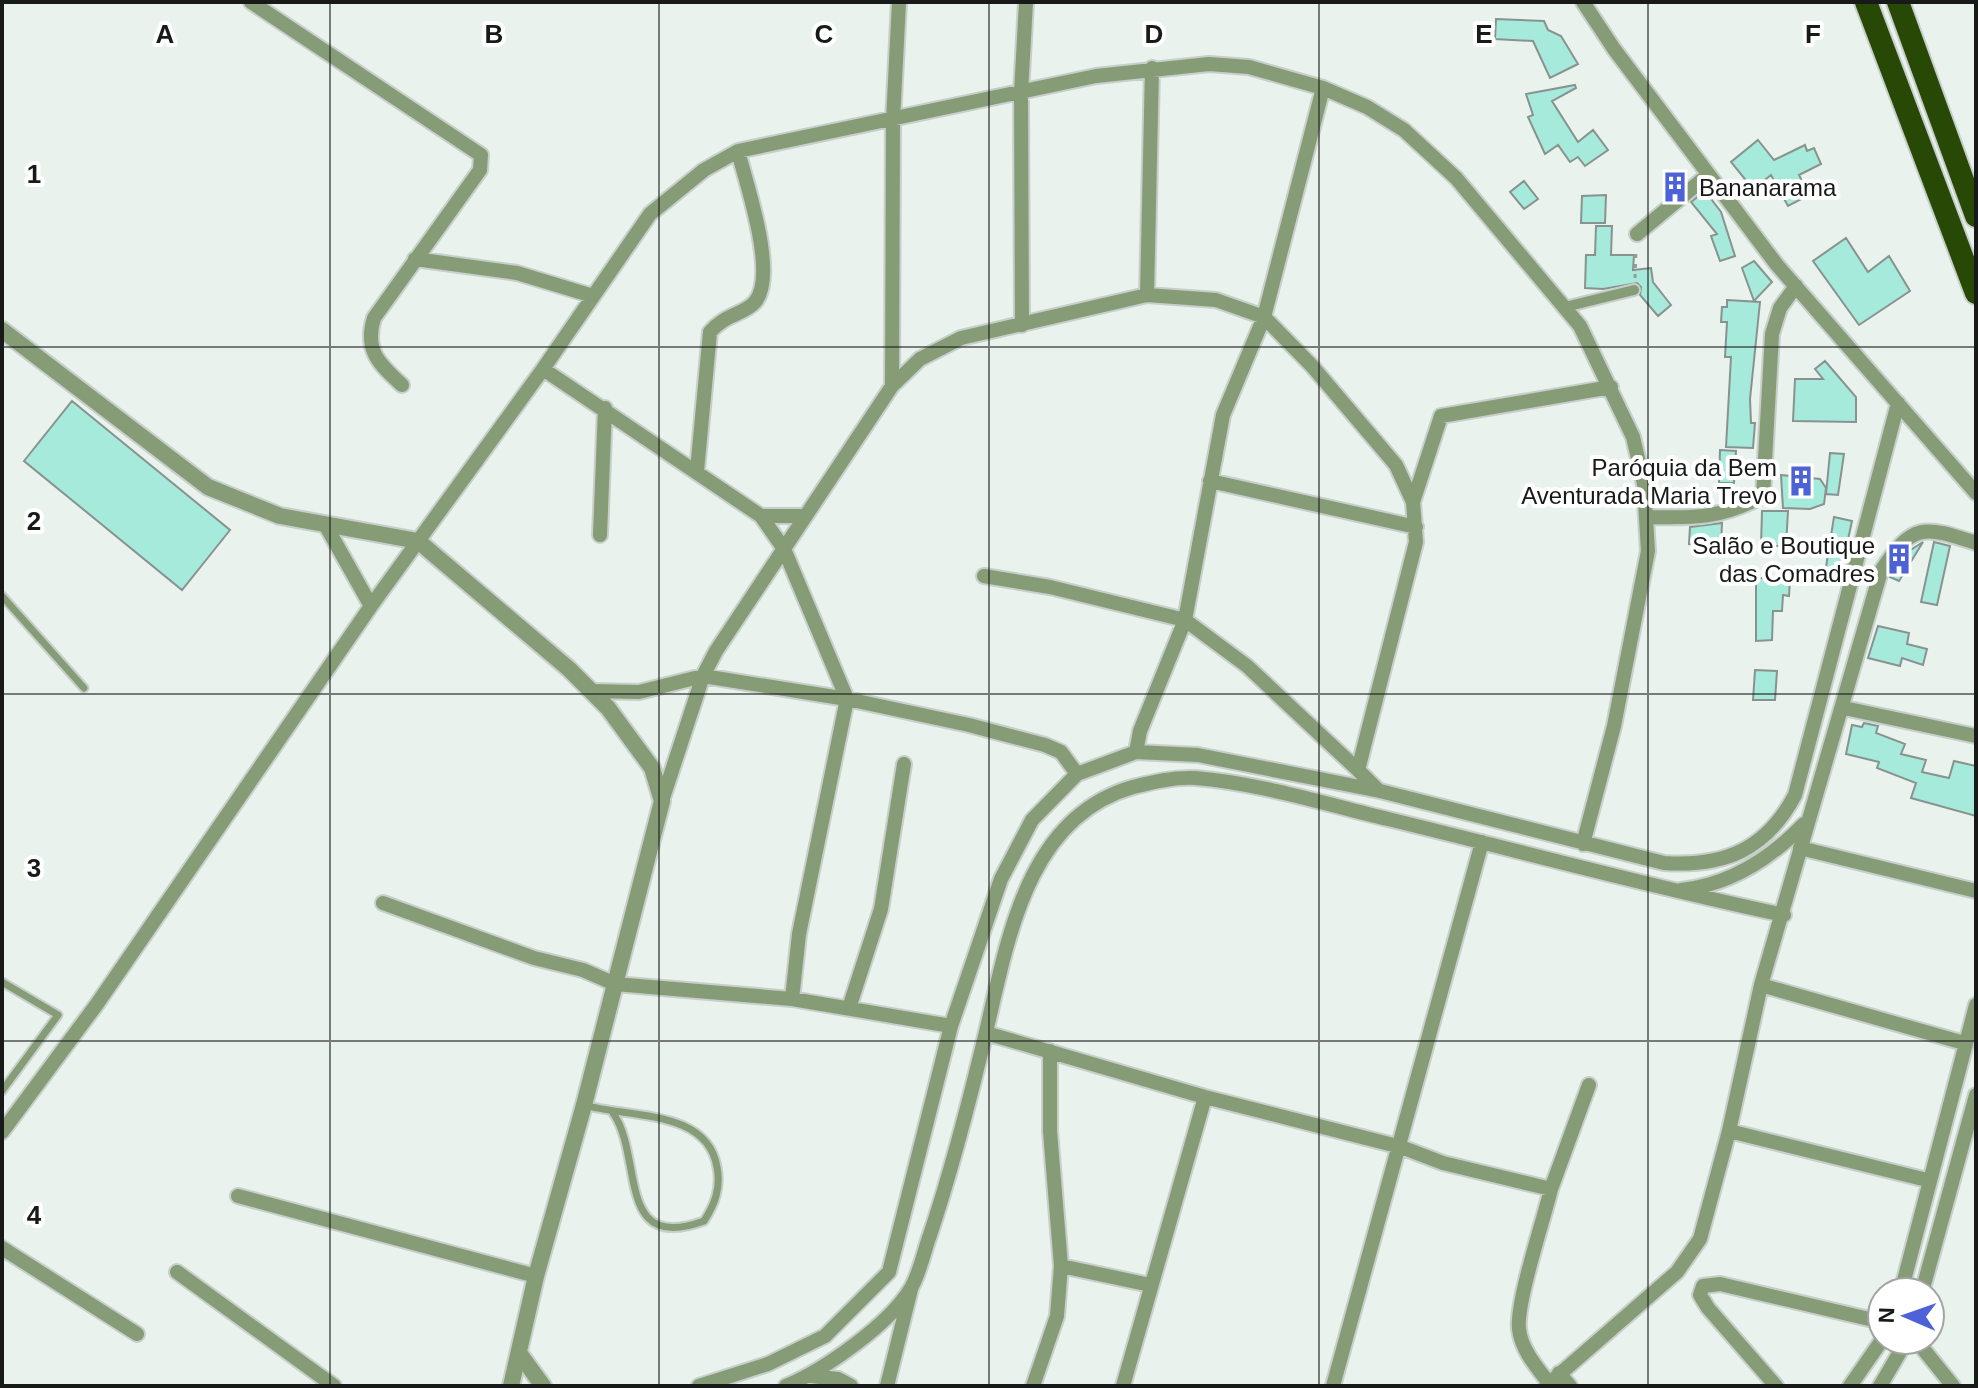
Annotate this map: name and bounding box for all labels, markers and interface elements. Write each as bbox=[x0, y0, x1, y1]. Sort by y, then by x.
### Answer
text: A bbox=[156, 19, 175, 49]
text: B bbox=[485, 19, 503, 49]
text: C bbox=[815, 19, 834, 49]
text: D bbox=[1145, 19, 1163, 49]
text: E bbox=[1475, 19, 1493, 49]
text: F bbox=[1805, 19, 1821, 49]
text: 1 bbox=[27, 159, 41, 189]
building icon: Bananarama bbox=[1658, 170, 1692, 204]
place label: Bananarama bbox=[1699, 174, 1837, 201]
place label: Paróquia da Bem Aventurada Maria Trevo bbox=[1521, 454, 1777, 509]
building icon: Paróquia da Bem Aventurada Maria Trevo bbox=[1784, 464, 1818, 498]
text: 2 bbox=[27, 506, 41, 536]
place label: Salão e Boutique das Comadres bbox=[1692, 532, 1875, 587]
building icon: Salão e Boutique das Comadres bbox=[1882, 542, 1916, 576]
text: 3 bbox=[27, 853, 41, 883]
text: 4 bbox=[27, 1200, 42, 1230]
north arrow bbox=[1866, 1276, 1946, 1356]
text: N bbox=[1874, 1307, 1899, 1324]

